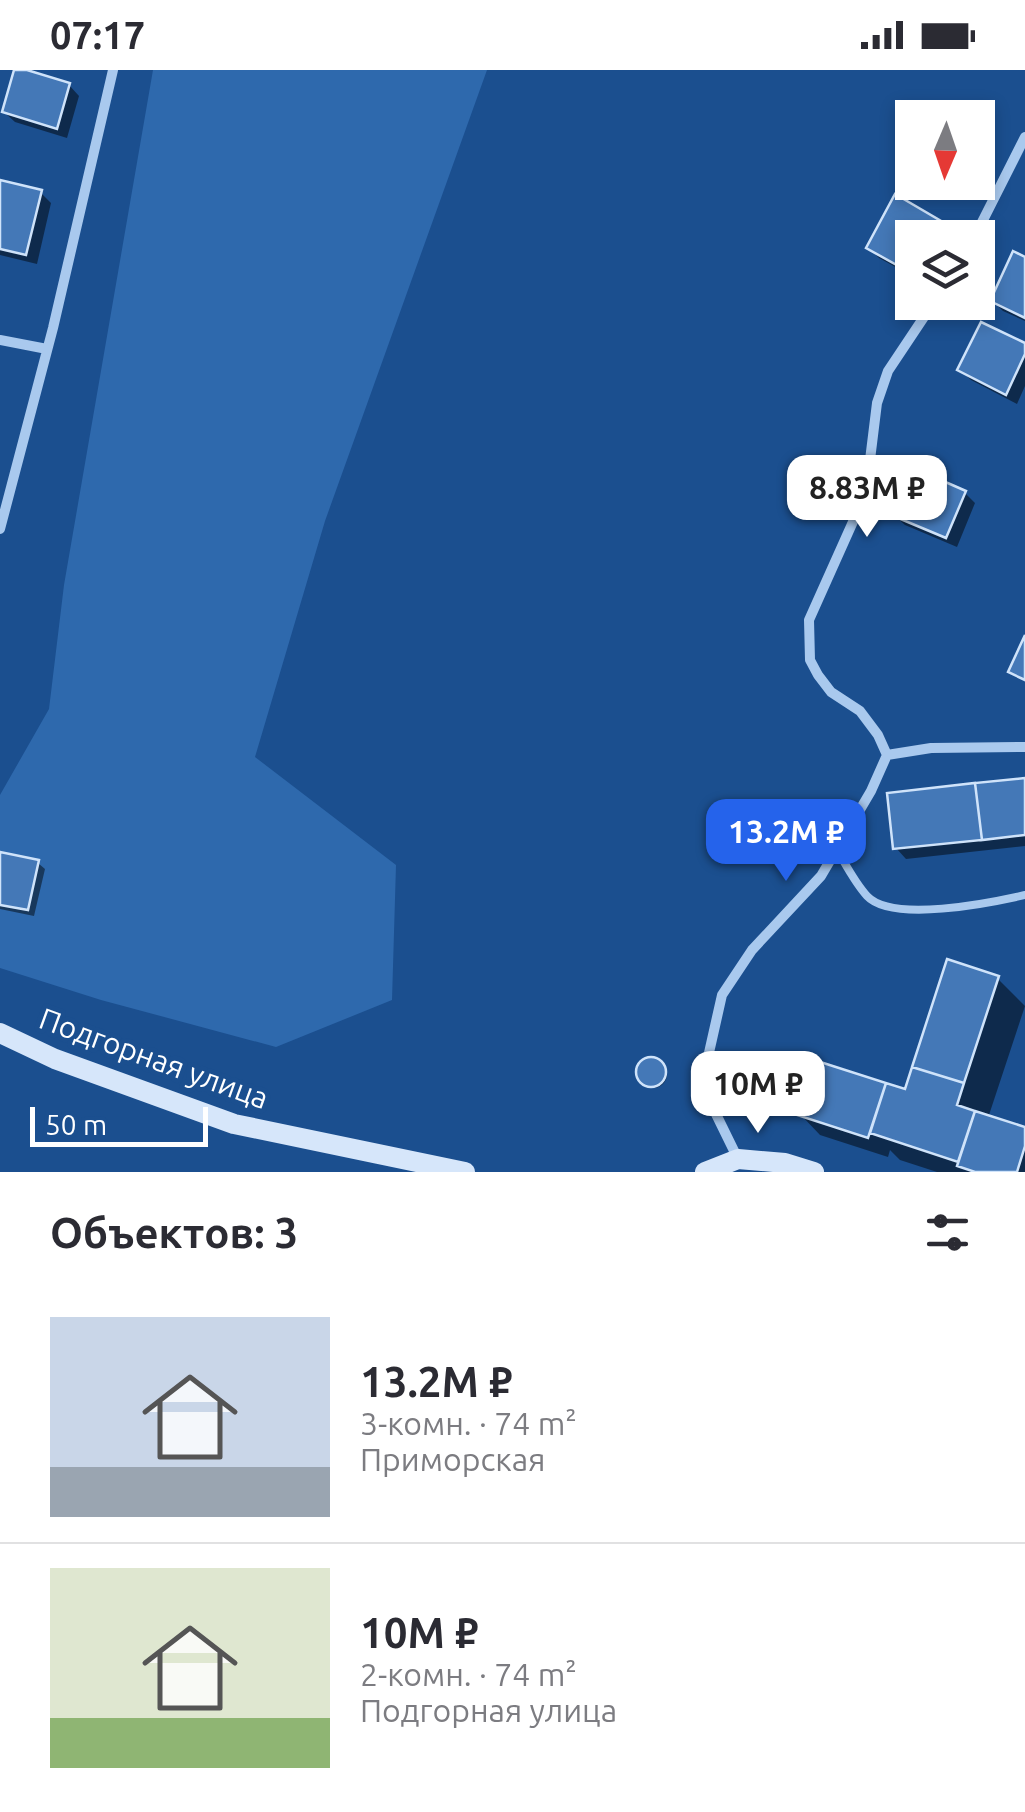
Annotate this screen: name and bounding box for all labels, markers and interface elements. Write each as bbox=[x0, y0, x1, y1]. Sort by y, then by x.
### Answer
text: 07:17 bbox=[50, 14, 145, 56]
north arrow bbox=[895, 100, 995, 200]
map controls bbox=[895, 100, 995, 320]
button: layers bbox=[895, 220, 995, 320]
pin: 8.83M ₽ bbox=[775, 455, 959, 540]
text: 8.83M ₽ bbox=[809, 469, 925, 505]
pin: 13.2M ₽ bbox=[694, 799, 878, 884]
text: 13.2M ₽ bbox=[728, 813, 844, 849]
street label: Подгорная улица bbox=[35, 1001, 273, 1115]
pin: 10M ₽ bbox=[688, 1051, 828, 1136]
text: 10M ₽ bbox=[713, 1065, 803, 1101]
scale bar bbox=[30, 1102, 208, 1146]
text: 50 m bbox=[45, 1109, 107, 1140]
icon: filters bbox=[920, 1205, 975, 1260]
text: Объектов: 3 bbox=[50, 1209, 298, 1256]
icon: home bbox=[130, 1357, 250, 1477]
text: 13.2M ₽ bbox=[360, 1358, 512, 1405]
text: 3-комн. · 74 m² bbox=[360, 1405, 577, 1441]
text: Приморская bbox=[360, 1441, 545, 1477]
icon: home bbox=[130, 1608, 250, 1728]
text: 10M ₽ bbox=[360, 1609, 478, 1656]
text: 2-комн. · 74 m² bbox=[360, 1656, 577, 1692]
text: Подгорная улица bbox=[360, 1692, 617, 1728]

